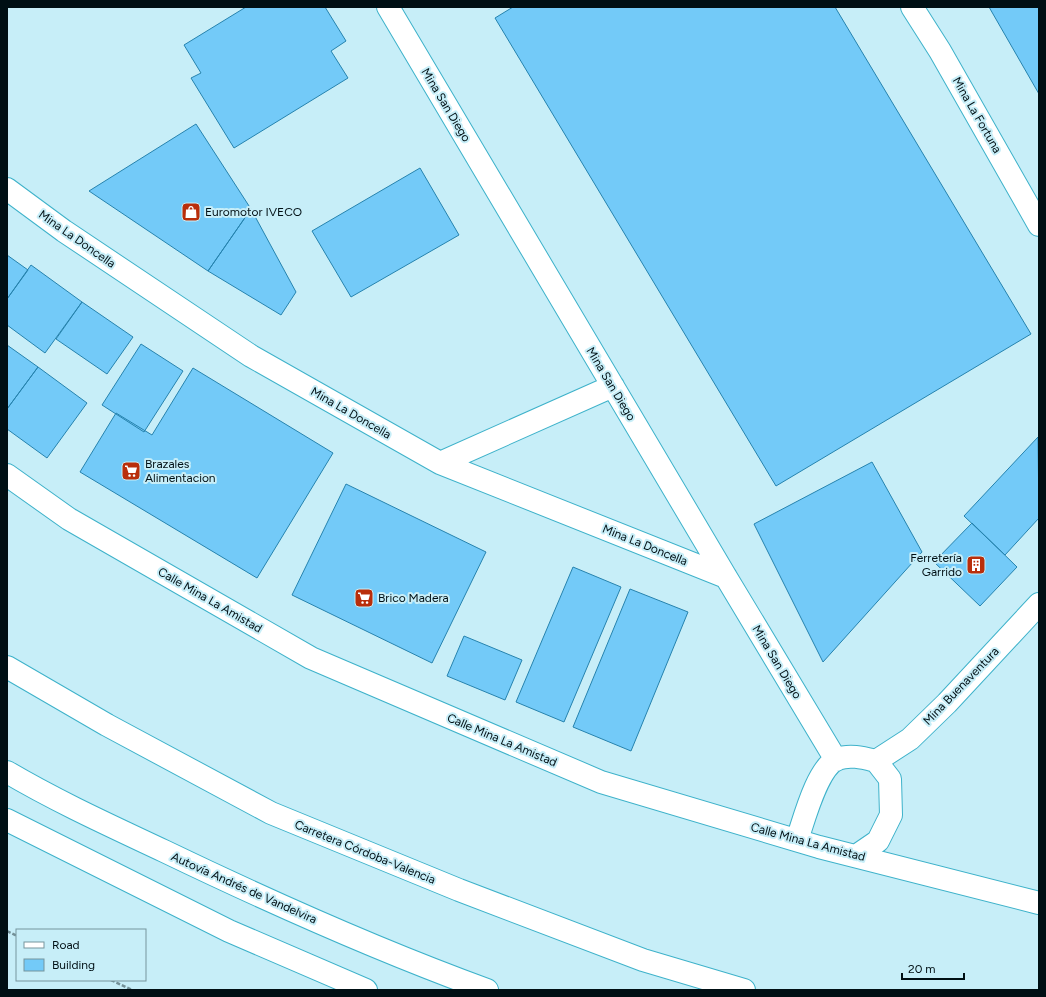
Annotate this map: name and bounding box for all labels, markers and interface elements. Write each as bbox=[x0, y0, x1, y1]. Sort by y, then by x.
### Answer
street label: Mina San Diego bbox=[419, 66, 474, 144]
street label: Mina La Fortuna bbox=[950, 74, 1004, 156]
shop icon: Euromotor IVECO bbox=[180, 201, 202, 223]
place label: Euromotor IVECO bbox=[205, 205, 302, 219]
street label: Mina La Doncella bbox=[36, 207, 118, 271]
street label: Mina San Diego bbox=[584, 345, 639, 423]
street label: Mina La Doncella bbox=[308, 384, 394, 442]
place label: Brazales Alimentacion bbox=[145, 457, 216, 485]
supermarket icon: Brazales Alimentacion bbox=[120, 460, 142, 482]
street label: Mina La Doncella bbox=[600, 522, 690, 568]
place label: Ferretería Garrido bbox=[910, 551, 962, 579]
building icon: Ferretería Garrido bbox=[965, 554, 987, 576]
street label: Calle Mina La Amistad bbox=[155, 564, 265, 636]
supermarket icon: Brico Madera bbox=[353, 587, 375, 609]
place label: Brico Madera bbox=[378, 591, 449, 605]
street label: Mina San Diego bbox=[750, 623, 805, 701]
street label: Mina Buenaventura bbox=[920, 644, 1002, 728]
street label: Calle Mina La Amistad bbox=[445, 711, 559, 769]
street label: Carretera Córdoba-Valencia bbox=[293, 817, 437, 887]
street label: Calle Mina La Amistad bbox=[749, 820, 867, 864]
street label: Autovía Andrés de Vandelvira bbox=[169, 849, 319, 927]
legend bbox=[16, 929, 146, 981]
text: Road bbox=[52, 938, 80, 952]
scale bar bbox=[902, 955, 964, 981]
text: Building bbox=[52, 958, 95, 972]
text: 20 m bbox=[908, 962, 936, 976]

